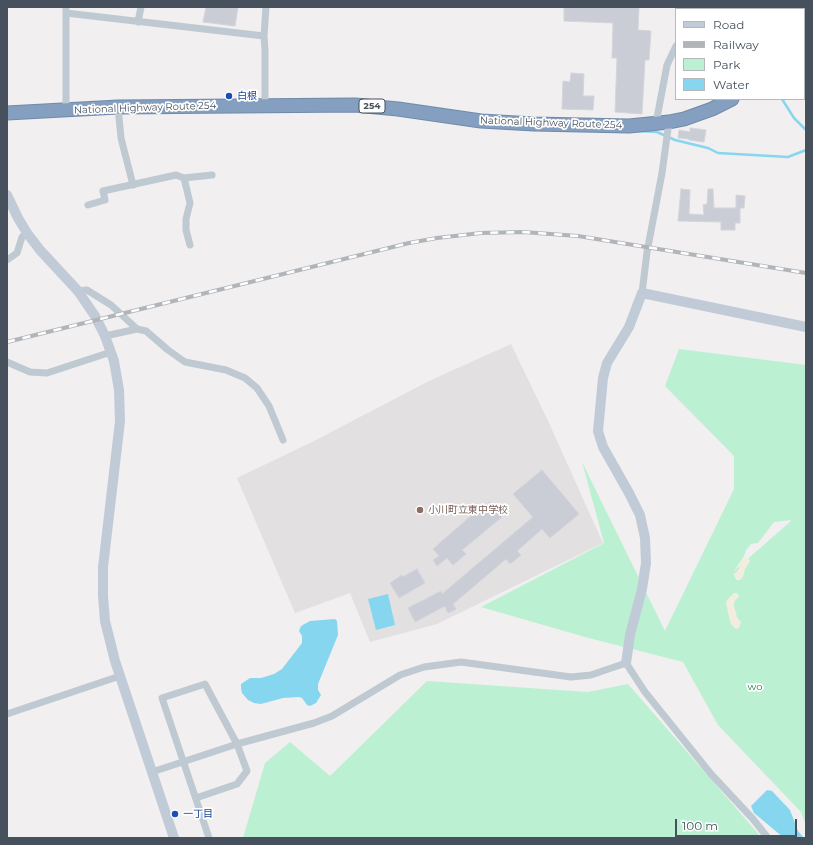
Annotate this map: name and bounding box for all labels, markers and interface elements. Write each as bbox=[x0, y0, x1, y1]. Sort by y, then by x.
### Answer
legend bbox=[675, 8, 805, 100]
text: Road bbox=[713, 17, 744, 32]
text: Railway bbox=[713, 37, 759, 52]
text: Park bbox=[713, 57, 740, 72]
text: Water bbox=[713, 77, 749, 92]
place label: 白根 bbox=[237, 90, 257, 102]
marker: 白根 bbox=[224, 91, 234, 101]
road number: 254 bbox=[359, 99, 385, 113]
street label: National Highway Route 254 bbox=[74, 100, 216, 116]
street label: National Highway Route 254 bbox=[480, 115, 622, 131]
place label: 小川町立東中学校 bbox=[428, 504, 508, 516]
marker: 小川町立東中学校 bbox=[415, 505, 425, 515]
park label: wo bbox=[748, 681, 762, 693]
place label: 一丁目 bbox=[183, 808, 213, 820]
marker: 一丁目 bbox=[170, 809, 180, 819]
scale bar bbox=[677, 811, 799, 837]
text: 100 m bbox=[682, 818, 718, 833]

